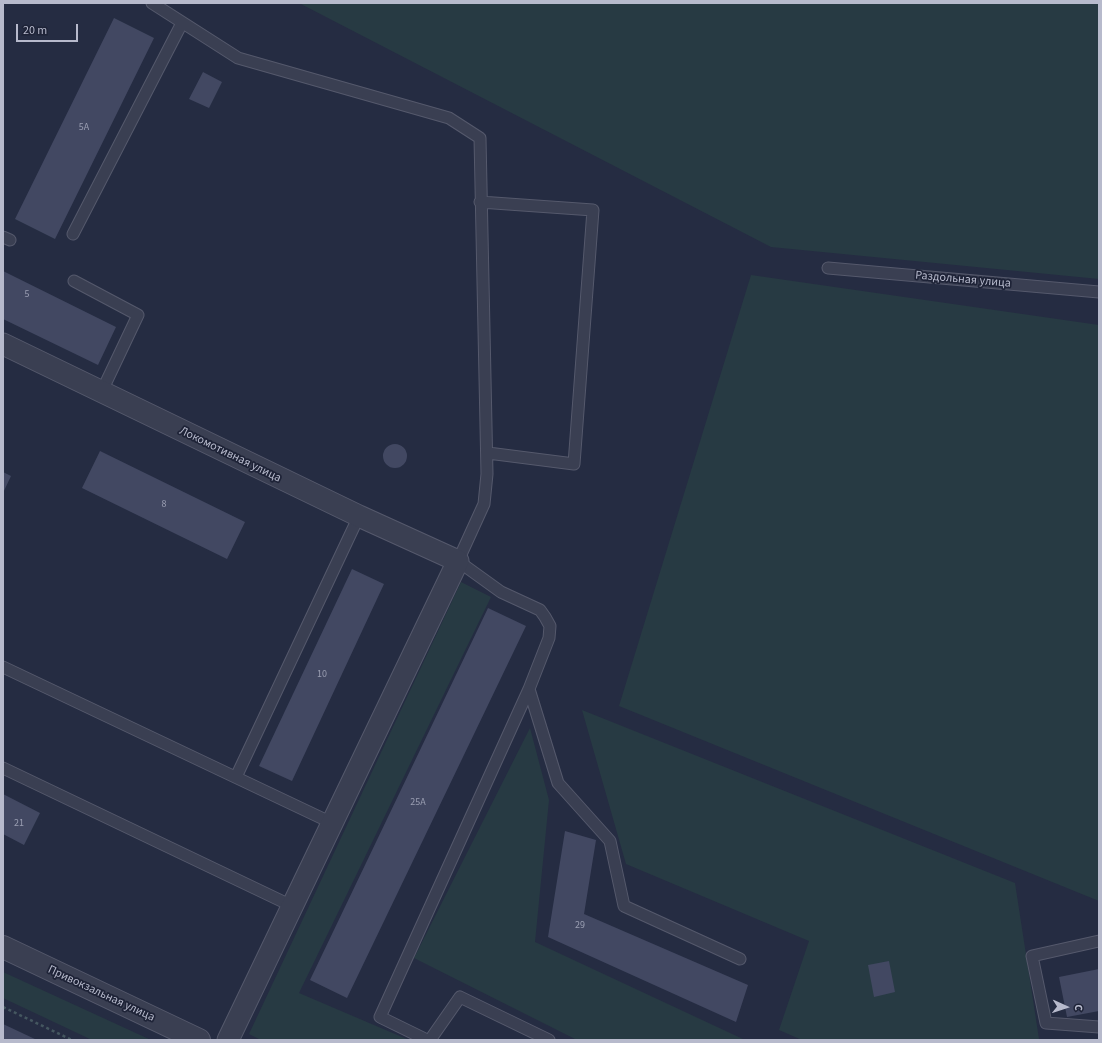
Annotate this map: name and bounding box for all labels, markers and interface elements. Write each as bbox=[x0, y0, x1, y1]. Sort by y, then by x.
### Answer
scale bar bbox=[18, 16, 80, 42]
text: 20 m bbox=[23, 22, 47, 39]
house number: 5А bbox=[79, 122, 89, 134]
street label: Раздольная улица bbox=[915, 269, 1011, 291]
house number: 5 bbox=[25, 289, 29, 301]
street label: Локомотивная улица bbox=[177, 424, 283, 486]
house number: 8 bbox=[162, 499, 166, 511]
house number: 10 bbox=[317, 669, 327, 681]
house number: 25А bbox=[410, 797, 426, 809]
house number: 21 bbox=[14, 818, 24, 830]
house number: 29 bbox=[575, 920, 585, 932]
street label: Привокзальная улица bbox=[45, 963, 157, 1025]
north arrow bbox=[1046, 987, 1086, 1027]
text: С bbox=[1071, 1004, 1086, 1011]

